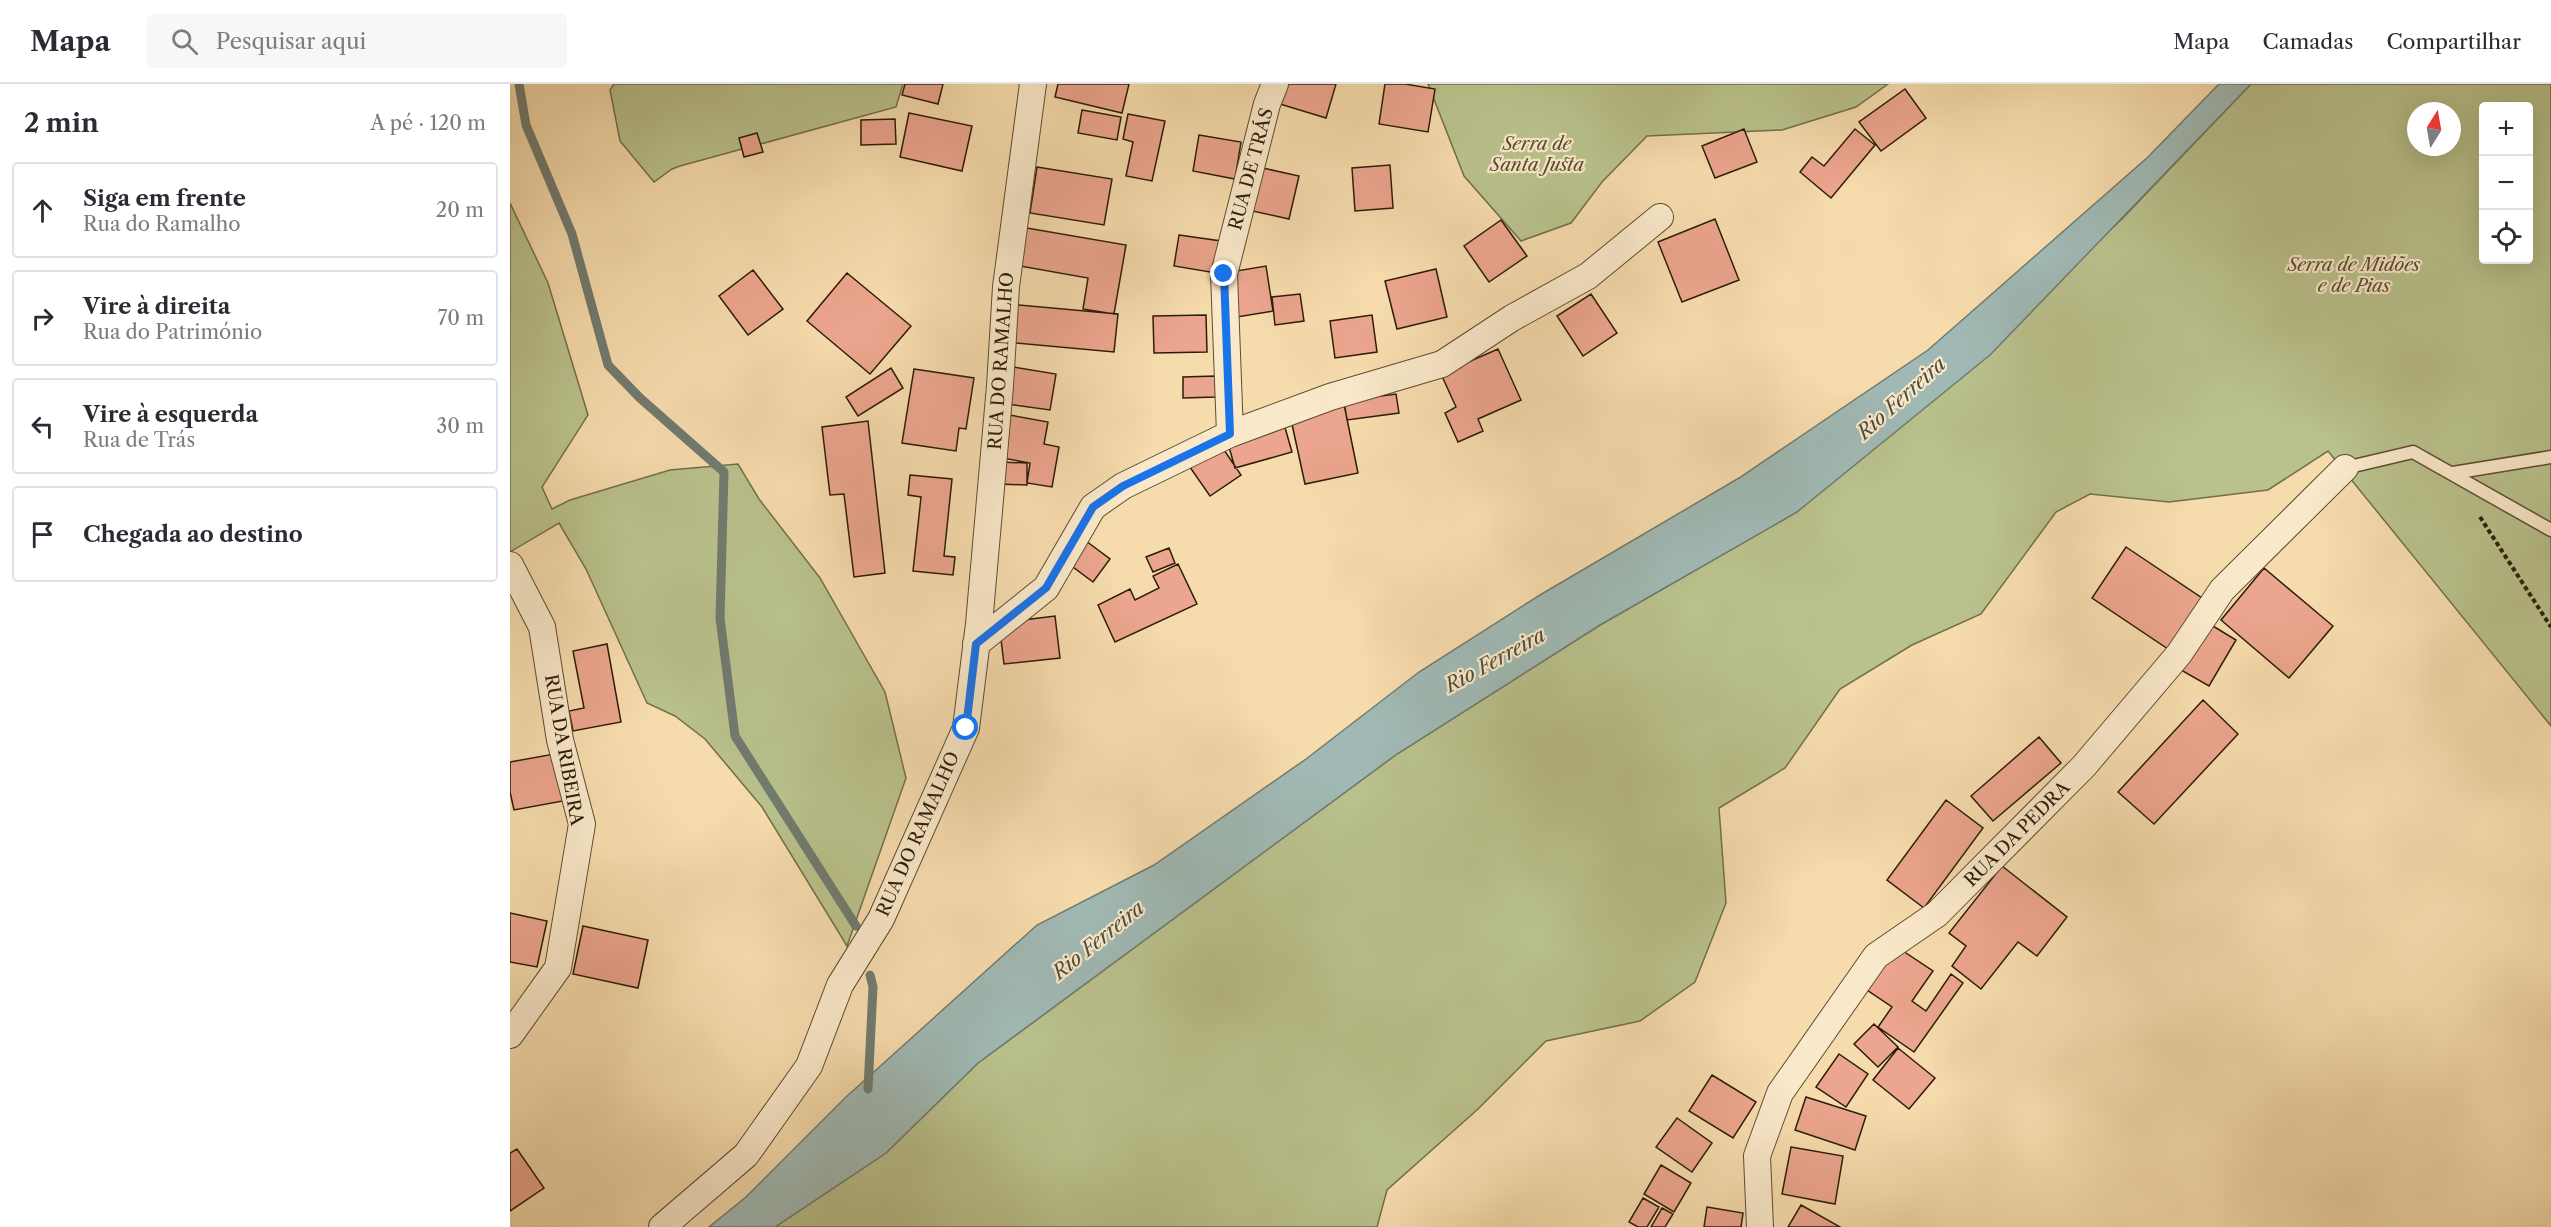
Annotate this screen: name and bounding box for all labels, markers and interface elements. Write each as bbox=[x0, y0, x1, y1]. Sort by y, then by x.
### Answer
search box bbox=[147, 14, 567, 68]
text: Mapa bbox=[30, 24, 111, 58]
icon: search bbox=[168, 25, 201, 58]
text: Pesquisar aqui bbox=[216, 28, 366, 55]
text: Mapa bbox=[2173, 29, 2229, 54]
text: Camadas bbox=[2262, 29, 2353, 54]
text: Compartilhar bbox=[2386, 29, 2521, 54]
north arrow bbox=[2407, 102, 2461, 156]
map controls bbox=[2479, 102, 2533, 264]
button: + bbox=[2479, 102, 2533, 156]
street label: RUA DE TRÁS bbox=[1223, 105, 1278, 232]
text: 2 min bbox=[24, 107, 99, 139]
text: A pé · 120 m bbox=[370, 111, 486, 135]
park label: Serra de Santa Justa bbox=[1489, 133, 1584, 176]
button: − bbox=[2479, 156, 2533, 210]
text: Siga em frente bbox=[83, 185, 246, 212]
icon: ahead bbox=[26, 194, 59, 227]
text: 20 m bbox=[436, 198, 484, 222]
button: locate bbox=[2479, 210, 2533, 264]
text: Rua do Ramalho bbox=[83, 212, 240, 236]
park label: Serra de Midões e de Pias bbox=[2287, 254, 2420, 297]
route end bbox=[1210, 260, 1236, 286]
street label: RUA DO RAMALHO bbox=[984, 271, 1018, 451]
text: Vire à direita bbox=[83, 293, 230, 320]
icon: right bbox=[26, 302, 59, 335]
text: 70 m bbox=[438, 306, 484, 330]
text: Rua do Património bbox=[83, 320, 262, 344]
water label: Rio Ferreira bbox=[1850, 352, 1950, 445]
text: Vire à esquerda bbox=[83, 401, 258, 428]
icon: left bbox=[26, 410, 59, 443]
text: 30 m bbox=[436, 414, 484, 438]
text: Rua de Trás bbox=[83, 428, 195, 452]
icon: arrive bbox=[26, 518, 59, 551]
text: Chegada ao destino bbox=[83, 521, 303, 548]
water label: Rio Ferreira bbox=[1439, 623, 1550, 698]
street label: RUA DA RIBEIRA bbox=[540, 673, 588, 828]
route start bbox=[952, 714, 978, 740]
street label: RUA DO RAMALHO bbox=[872, 748, 964, 920]
street label: RUA DA PEDRA bbox=[1960, 776, 2075, 891]
water label: Rio Ferreira bbox=[1046, 896, 1149, 986]

